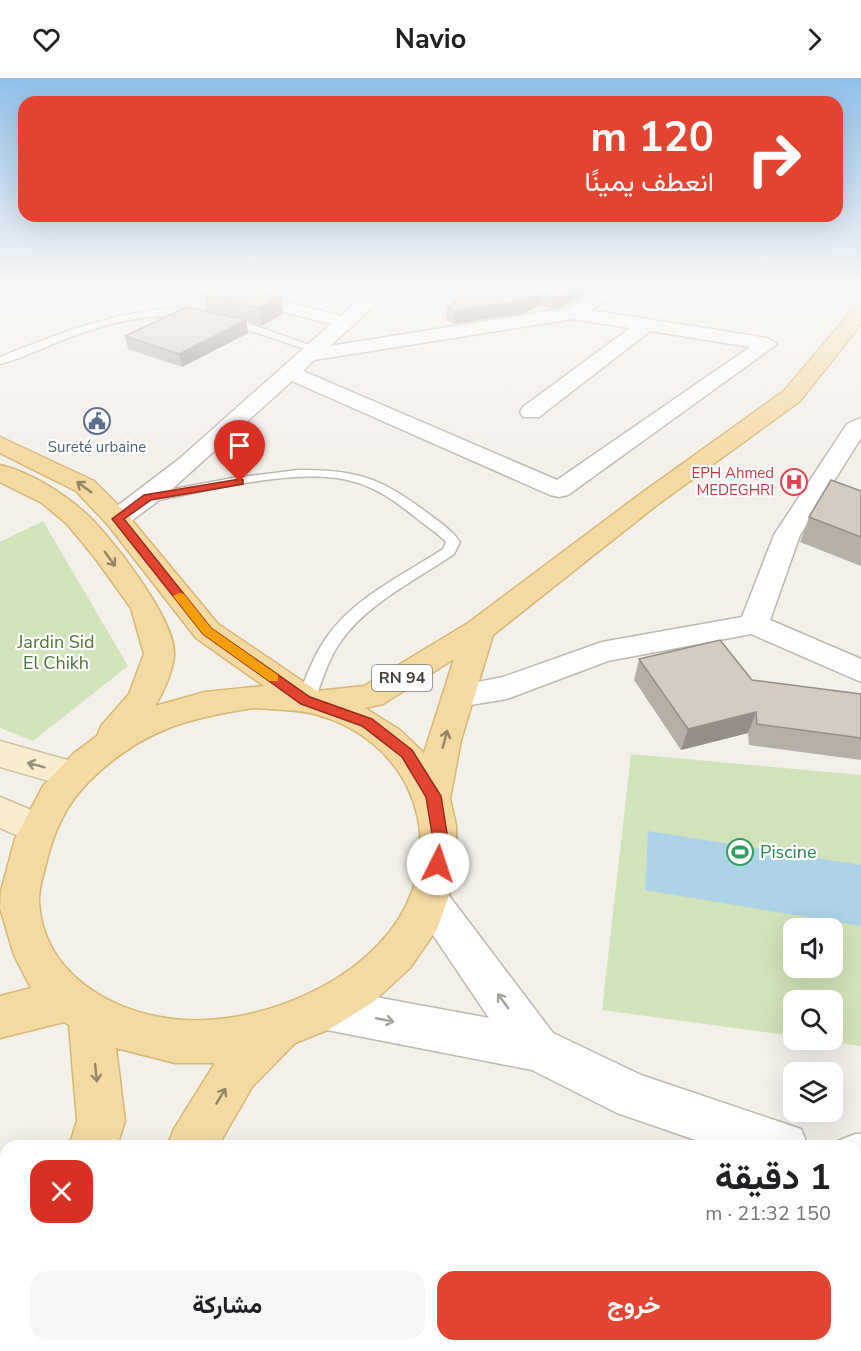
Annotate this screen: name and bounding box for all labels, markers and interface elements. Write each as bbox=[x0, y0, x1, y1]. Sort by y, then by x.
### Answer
text: Navio bbox=[395, 21, 466, 58]
icon: heart bbox=[30, 23, 63, 56]
icon: forward bbox=[798, 23, 831, 56]
text: 120 m bbox=[590, 109, 714, 166]
icon: right bbox=[735, 120, 813, 198]
text: انعطف يمينًا bbox=[584, 164, 714, 201]
public building icon: Sureté urbaine bbox=[82, 406, 112, 436]
pin bbox=[214, 420, 265, 482]
icon: arrive bbox=[223, 429, 256, 462]
place label: Sureté urbaine bbox=[48, 437, 146, 457]
place label: EPH Ahmed MEDEGHRI bbox=[691, 463, 774, 500]
hospital icon: EPH Ahmed MEDEGHRI bbox=[779, 467, 809, 497]
one-way arrow bbox=[77, 481, 93, 493]
one-way arrow bbox=[104, 551, 116, 567]
park label: Jardin Sid El Chikh bbox=[17, 630, 94, 675]
road number: RN 94 bbox=[372, 665, 432, 691]
one-way arrow bbox=[439, 730, 451, 749]
one-way arrow bbox=[27, 759, 46, 770]
position arrow bbox=[406, 832, 470, 896]
sports icon: Piscine bbox=[725, 837, 755, 867]
place label: Piscine bbox=[760, 840, 817, 864]
map controls bbox=[783, 918, 843, 1122]
button: sound bbox=[783, 918, 843, 978]
button: search bbox=[783, 990, 843, 1050]
one-way arrow bbox=[496, 994, 509, 1010]
one-way arrow bbox=[374, 1015, 394, 1026]
one-way arrow bbox=[91, 1062, 102, 1082]
button: layers bbox=[783, 1062, 843, 1122]
one-way arrow bbox=[216, 1088, 228, 1105]
text: 1 دقيقة bbox=[715, 1153, 831, 1202]
button: close bbox=[30, 1160, 93, 1223]
text: 150 m · 21:32 bbox=[705, 1200, 831, 1227]
button: مشاركة bbox=[30, 1271, 425, 1340]
button: خروج bbox=[437, 1271, 831, 1340]

